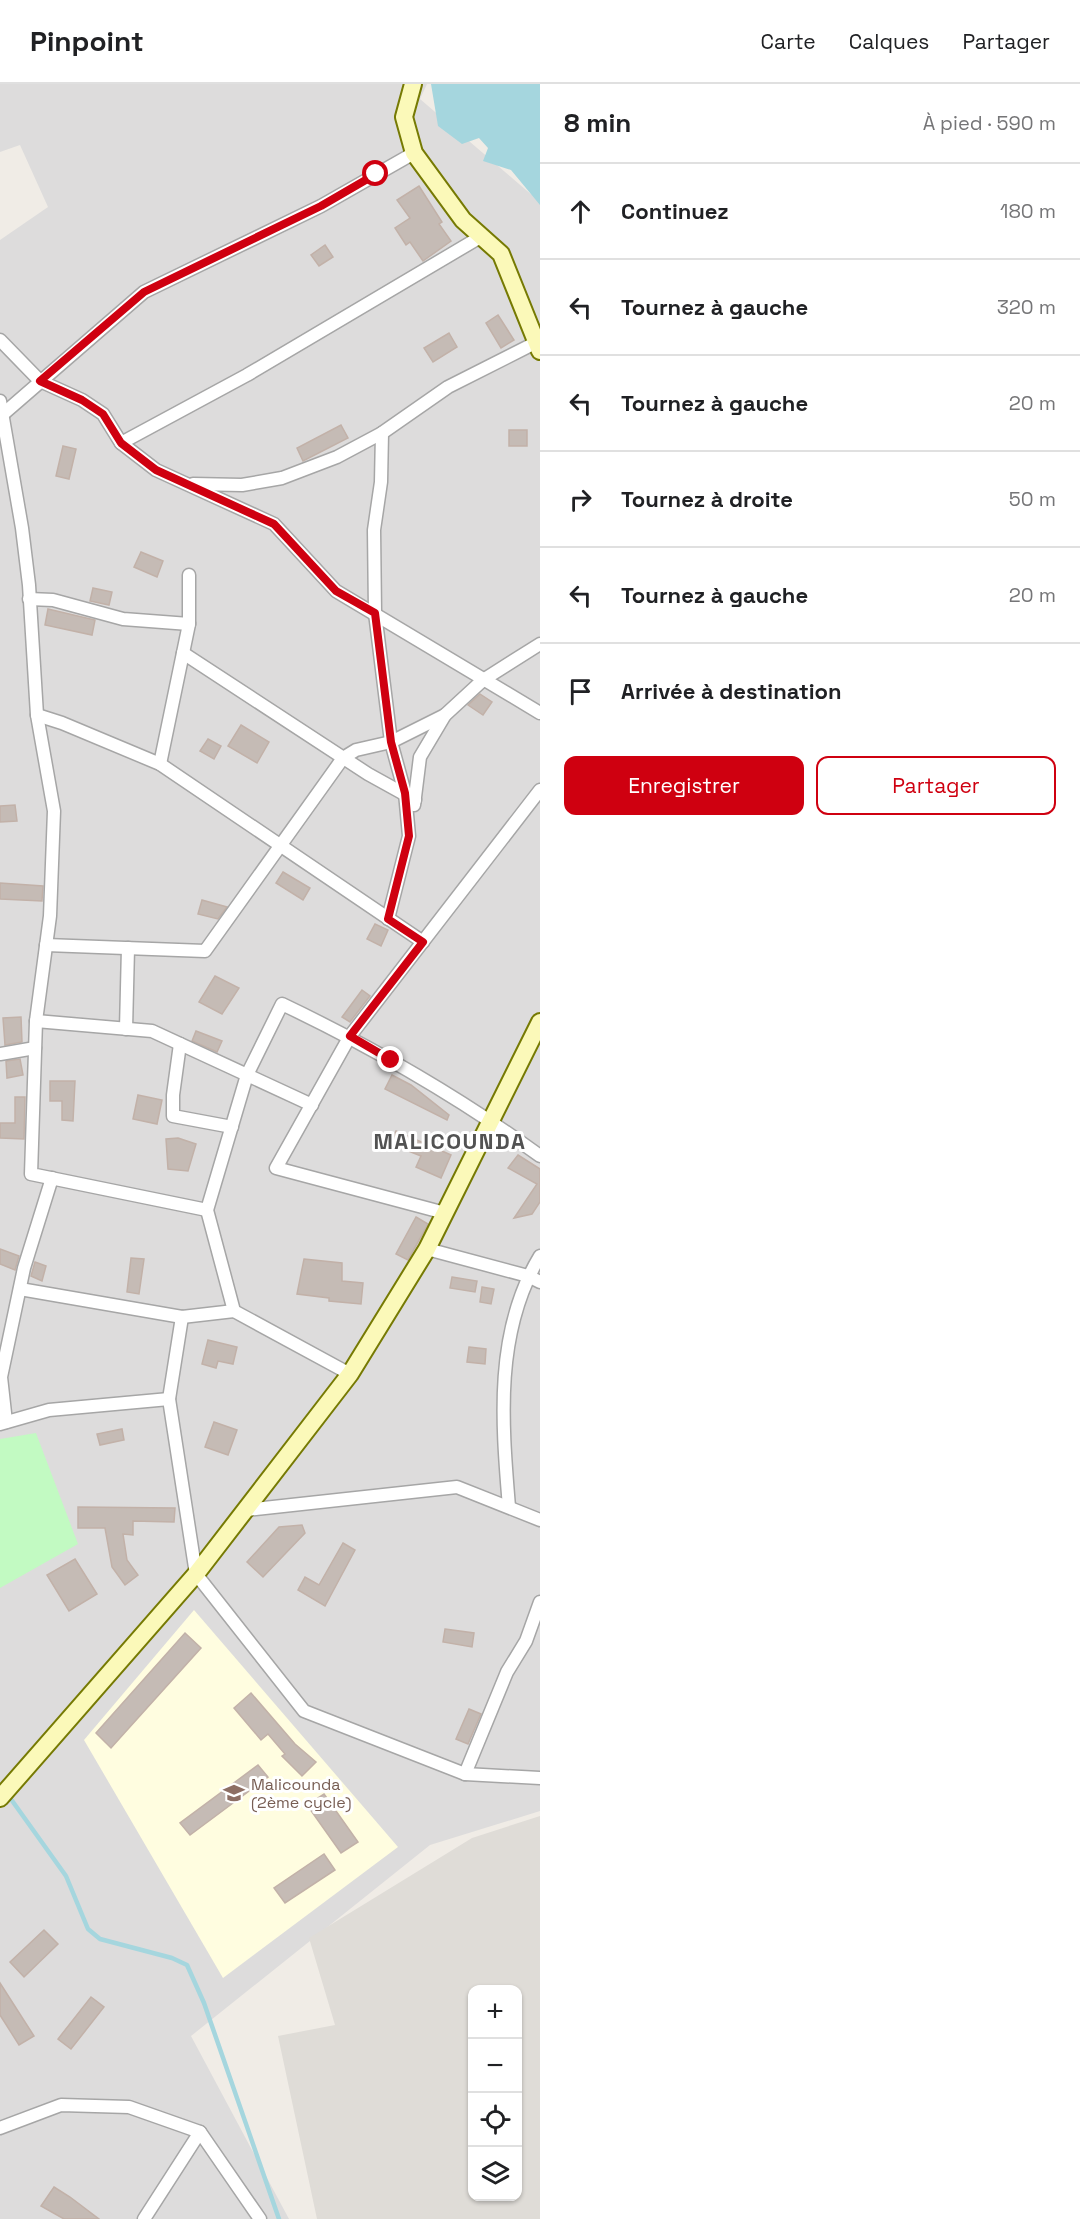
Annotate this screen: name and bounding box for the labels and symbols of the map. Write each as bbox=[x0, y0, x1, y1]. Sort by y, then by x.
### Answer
route start bbox=[362, 160, 388, 186]
route end bbox=[377, 1046, 403, 1072]
district label: MALICOUNDA bbox=[373, 1127, 527, 1155]
place label: Malicounda (2ème cycle) bbox=[251, 1774, 352, 1813]
school or university icon: Malicounda (2ème cycle) bbox=[222, 1781, 246, 1805]

